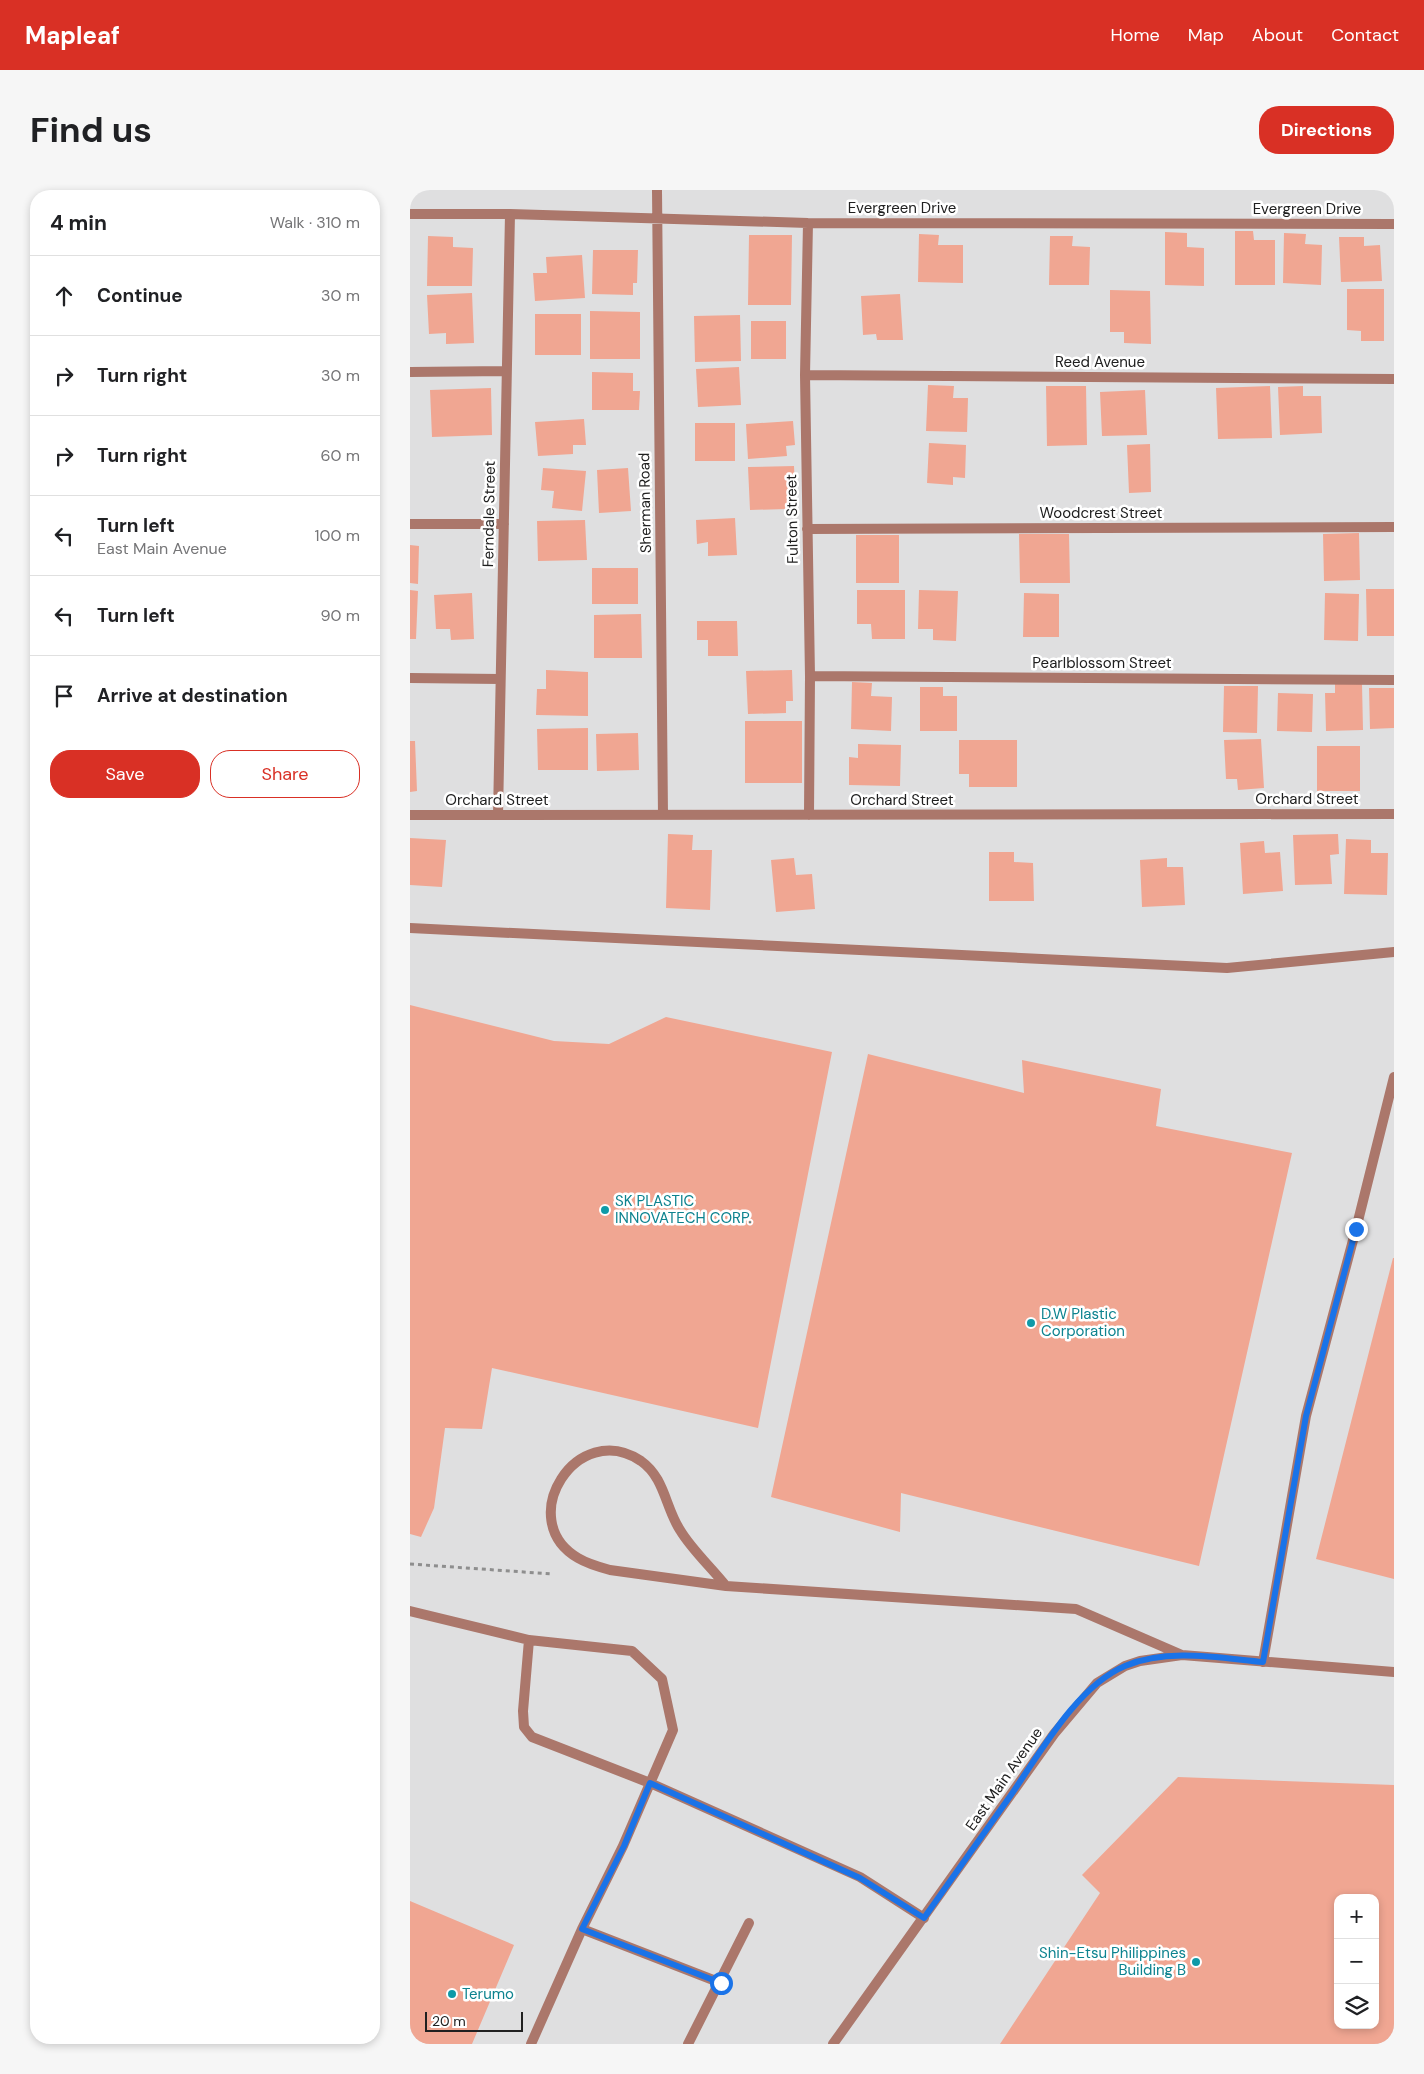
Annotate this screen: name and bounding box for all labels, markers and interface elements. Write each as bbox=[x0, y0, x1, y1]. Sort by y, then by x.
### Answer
text: Mapleaf bbox=[25, 20, 120, 51]
text: Home bbox=[1110, 23, 1160, 47]
text: Map bbox=[1188, 23, 1224, 47]
text: About bbox=[1252, 23, 1303, 47]
text: Contact bbox=[1331, 23, 1399, 47]
button: Directions bbox=[1259, 106, 1394, 154]
text: Find us bbox=[30, 107, 152, 153]
street label: Evergreen Drive bbox=[848, 198, 956, 218]
street label: Evergreen Drive bbox=[1253, 199, 1361, 219]
text: 4 min bbox=[50, 209, 107, 237]
text: Walk · 310 m bbox=[270, 212, 360, 233]
icon: ahead bbox=[50, 282, 78, 310]
text: Continue bbox=[97, 283, 183, 308]
text: 30 m bbox=[321, 285, 360, 306]
street label: Reed Avenue bbox=[1055, 352, 1145, 372]
icon: right bbox=[50, 362, 78, 390]
text: Turn right bbox=[97, 363, 187, 388]
text: 30 m bbox=[321, 365, 360, 386]
icon: right bbox=[50, 442, 78, 470]
text: Turn right bbox=[97, 443, 187, 468]
text: 60 m bbox=[320, 445, 360, 466]
street label: Sherman Road bbox=[634, 453, 656, 553]
street label: Ferndale Street bbox=[478, 461, 500, 567]
street label: Fulton Street bbox=[781, 474, 803, 564]
street label: Woodcrest Street bbox=[1040, 503, 1163, 523]
text: Turn left bbox=[97, 513, 175, 538]
icon: left bbox=[50, 522, 78, 550]
text: 100 m bbox=[315, 525, 360, 546]
text: East Main Avenue bbox=[97, 538, 227, 559]
icon: left bbox=[50, 602, 78, 630]
text: Turn left bbox=[97, 603, 175, 628]
text: 90 m bbox=[320, 605, 360, 626]
street label: Pearlblossom Street bbox=[1032, 653, 1172, 673]
icon: arrive bbox=[50, 682, 78, 710]
text: Arrive at destination bbox=[97, 683, 288, 708]
button: Save bbox=[50, 750, 200, 798]
button: Share bbox=[210, 750, 360, 798]
street label: Orchard Street bbox=[1255, 789, 1359, 809]
street label: Orchard Street bbox=[445, 790, 549, 810]
street label: Orchard Street bbox=[850, 790, 954, 810]
place label: SK PLASTIC INNOVATECH CORP. bbox=[615, 1191, 752, 1228]
marker: SK PLASTIC INNOVATECH CORP. bbox=[599, 1204, 611, 1216]
route end bbox=[1345, 1218, 1368, 1241]
place label: D.W Plastic Corporation bbox=[1041, 1304, 1125, 1341]
marker: D.W Plastic Corporation bbox=[1025, 1317, 1037, 1329]
street label: East Main Avenue bbox=[961, 1723, 1047, 1835]
map controls bbox=[1334, 1894, 1379, 2029]
button: + bbox=[1334, 1894, 1379, 1939]
button: − bbox=[1334, 1939, 1379, 1984]
place label: Shin-Etsu Philippines Building B bbox=[1039, 1943, 1186, 1980]
marker: Shin-Etsu Philippines Building B bbox=[1190, 1956, 1202, 1968]
route start bbox=[710, 1972, 733, 1995]
place label: Terumo bbox=[462, 1984, 514, 2004]
button: layers bbox=[1334, 1984, 1379, 2029]
marker: Terumo bbox=[446, 1988, 458, 2000]
scale bar bbox=[425, 2009, 522, 2032]
text: 20 m bbox=[432, 2012, 466, 2030]

